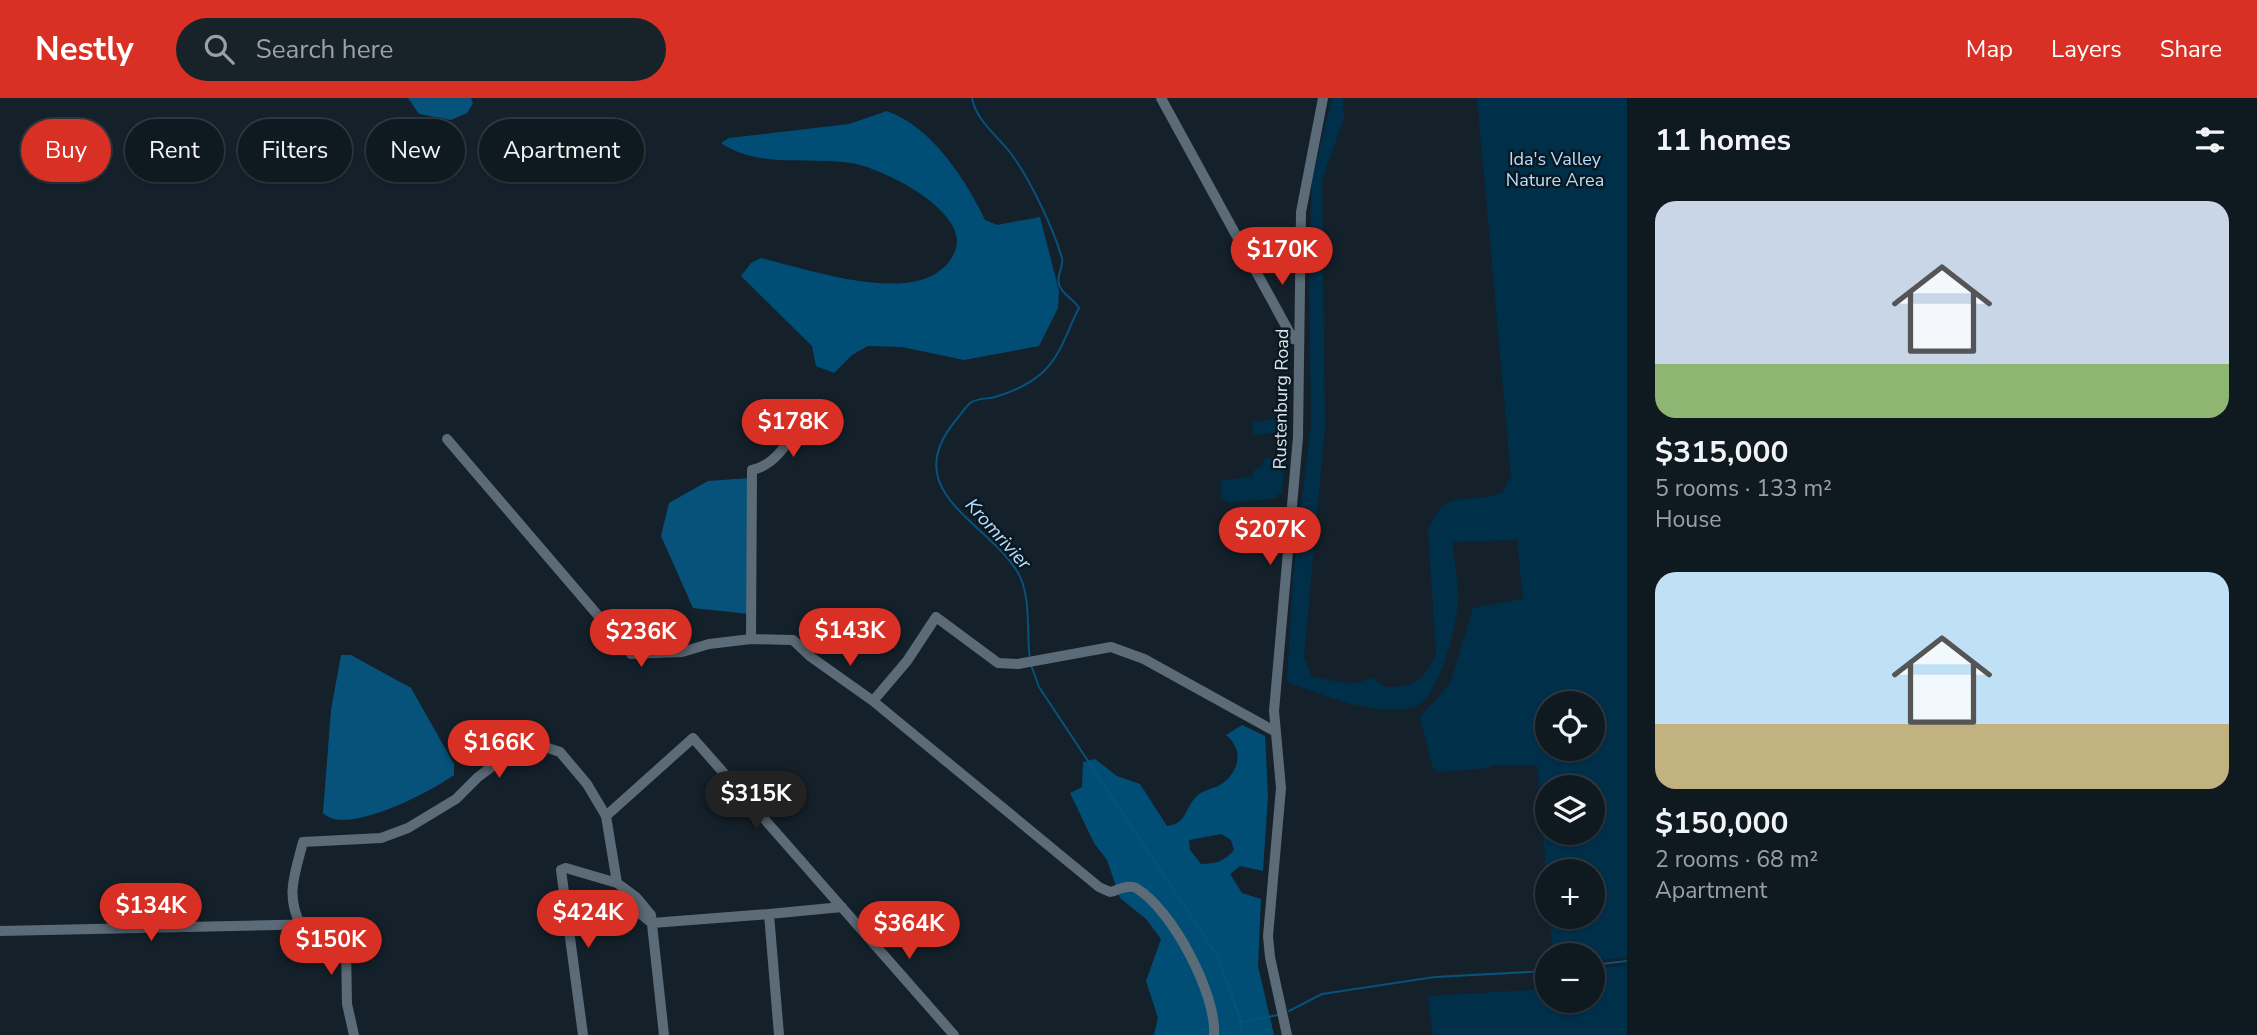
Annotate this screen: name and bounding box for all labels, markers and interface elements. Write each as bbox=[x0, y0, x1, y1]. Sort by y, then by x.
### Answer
search box bbox=[176, 18, 666, 81]
text: Nestly bbox=[35, 27, 134, 72]
icon: search bbox=[200, 30, 238, 68]
text: Search here bbox=[256, 32, 393, 67]
text: Map bbox=[1966, 33, 2013, 65]
text: Layers bbox=[2051, 33, 2122, 65]
text: Share bbox=[2160, 33, 2222, 65]
chip: Buy bbox=[21, 119, 111, 182]
chip: Rent bbox=[125, 119, 224, 182]
chip: Filters bbox=[238, 119, 352, 182]
chip: New bbox=[366, 119, 465, 182]
chip: Apartment bbox=[479, 119, 644, 182]
text: 11 homes bbox=[1655, 120, 1791, 161]
icon: filters bbox=[2191, 121, 2229, 159]
park label: Ida's Valley Nature Area bbox=[1506, 147, 1604, 192]
pin: $170K bbox=[1233, 228, 1331, 287]
text: $170K bbox=[1247, 234, 1317, 265]
icon: home bbox=[1879, 246, 2005, 372]
street label: Rustenburg Road bbox=[1268, 328, 1294, 470]
pin: $178K bbox=[744, 400, 842, 459]
text: $178K bbox=[758, 406, 828, 437]
text: $315,000 bbox=[1655, 432, 1788, 473]
text: 5 rooms · 133 m² bbox=[1655, 473, 1832, 504]
water label: Kromrivier bbox=[959, 493, 1038, 576]
text: House bbox=[1655, 504, 1722, 535]
pin: $207K bbox=[1221, 508, 1319, 567]
text: $207K bbox=[1235, 514, 1305, 545]
pin: $143K bbox=[801, 608, 899, 668]
pin: $236K bbox=[592, 610, 690, 669]
text: $143K bbox=[815, 615, 885, 646]
text: $236K bbox=[606, 616, 676, 647]
icon: home bbox=[1879, 617, 2005, 743]
map controls bbox=[1535, 691, 1605, 1013]
button: locate bbox=[1535, 691, 1605, 761]
pin: $166K bbox=[450, 720, 548, 780]
text: $166K bbox=[464, 727, 534, 758]
pin: $315K bbox=[707, 772, 805, 831]
button: layers bbox=[1535, 775, 1605, 845]
text: $315K bbox=[721, 778, 791, 809]
text: $150,000 bbox=[1655, 803, 1788, 844]
text: 2 rooms · 68 m² bbox=[1655, 844, 1818, 875]
button: + bbox=[1535, 859, 1605, 929]
text: Apartment bbox=[1655, 875, 1767, 906]
pin: $134K bbox=[102, 884, 200, 943]
text: $134K bbox=[116, 890, 186, 921]
pin: $424K bbox=[539, 890, 637, 950]
text: $424K bbox=[553, 897, 623, 928]
pin: $364K bbox=[860, 902, 958, 961]
text: $364K bbox=[874, 908, 944, 939]
pin: $150K bbox=[282, 918, 380, 977]
text: $150K bbox=[296, 924, 366, 955]
button: − bbox=[1535, 943, 1605, 1013]

